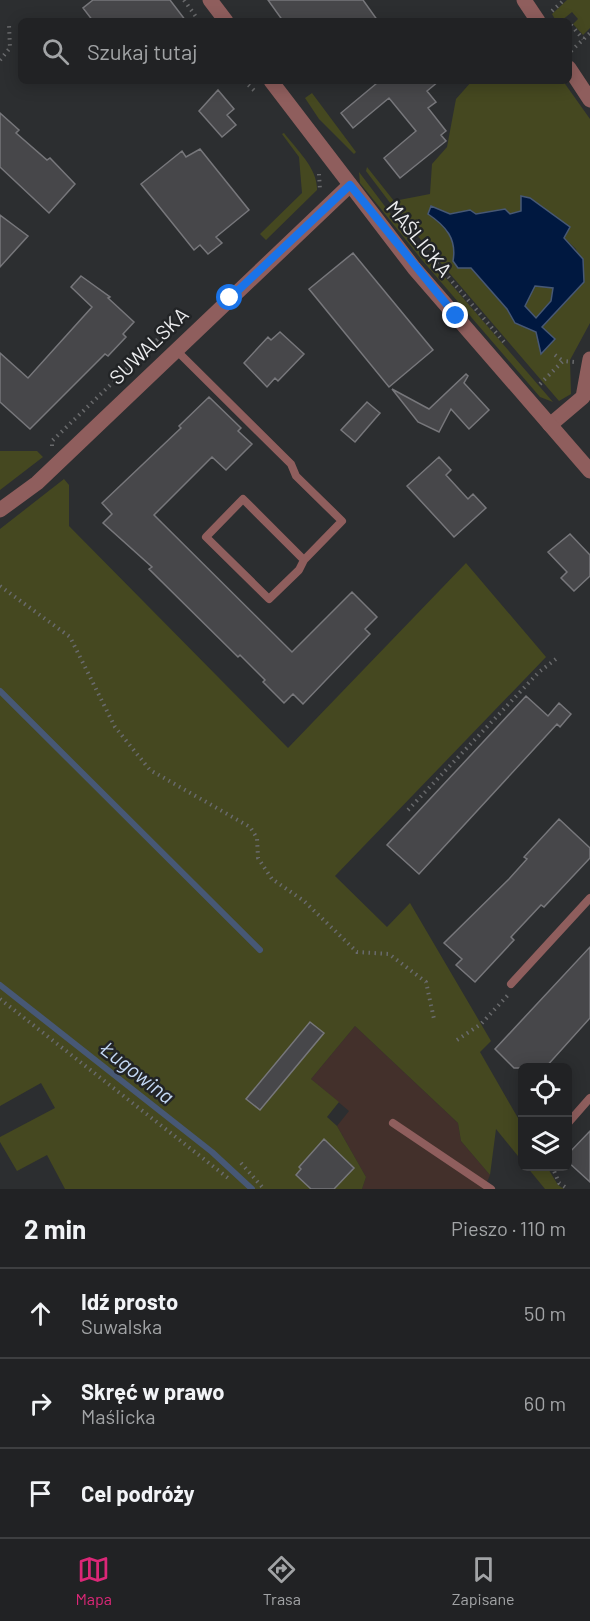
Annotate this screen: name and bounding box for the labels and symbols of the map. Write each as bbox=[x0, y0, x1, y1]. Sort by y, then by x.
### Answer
street label: MAŚLICKA bbox=[382, 195, 458, 281]
route start bbox=[216, 284, 242, 310]
street label: SUWALSKA bbox=[104, 302, 193, 389]
route end bbox=[442, 302, 468, 328]
water label: Ługowina bbox=[95, 1035, 180, 1108]

